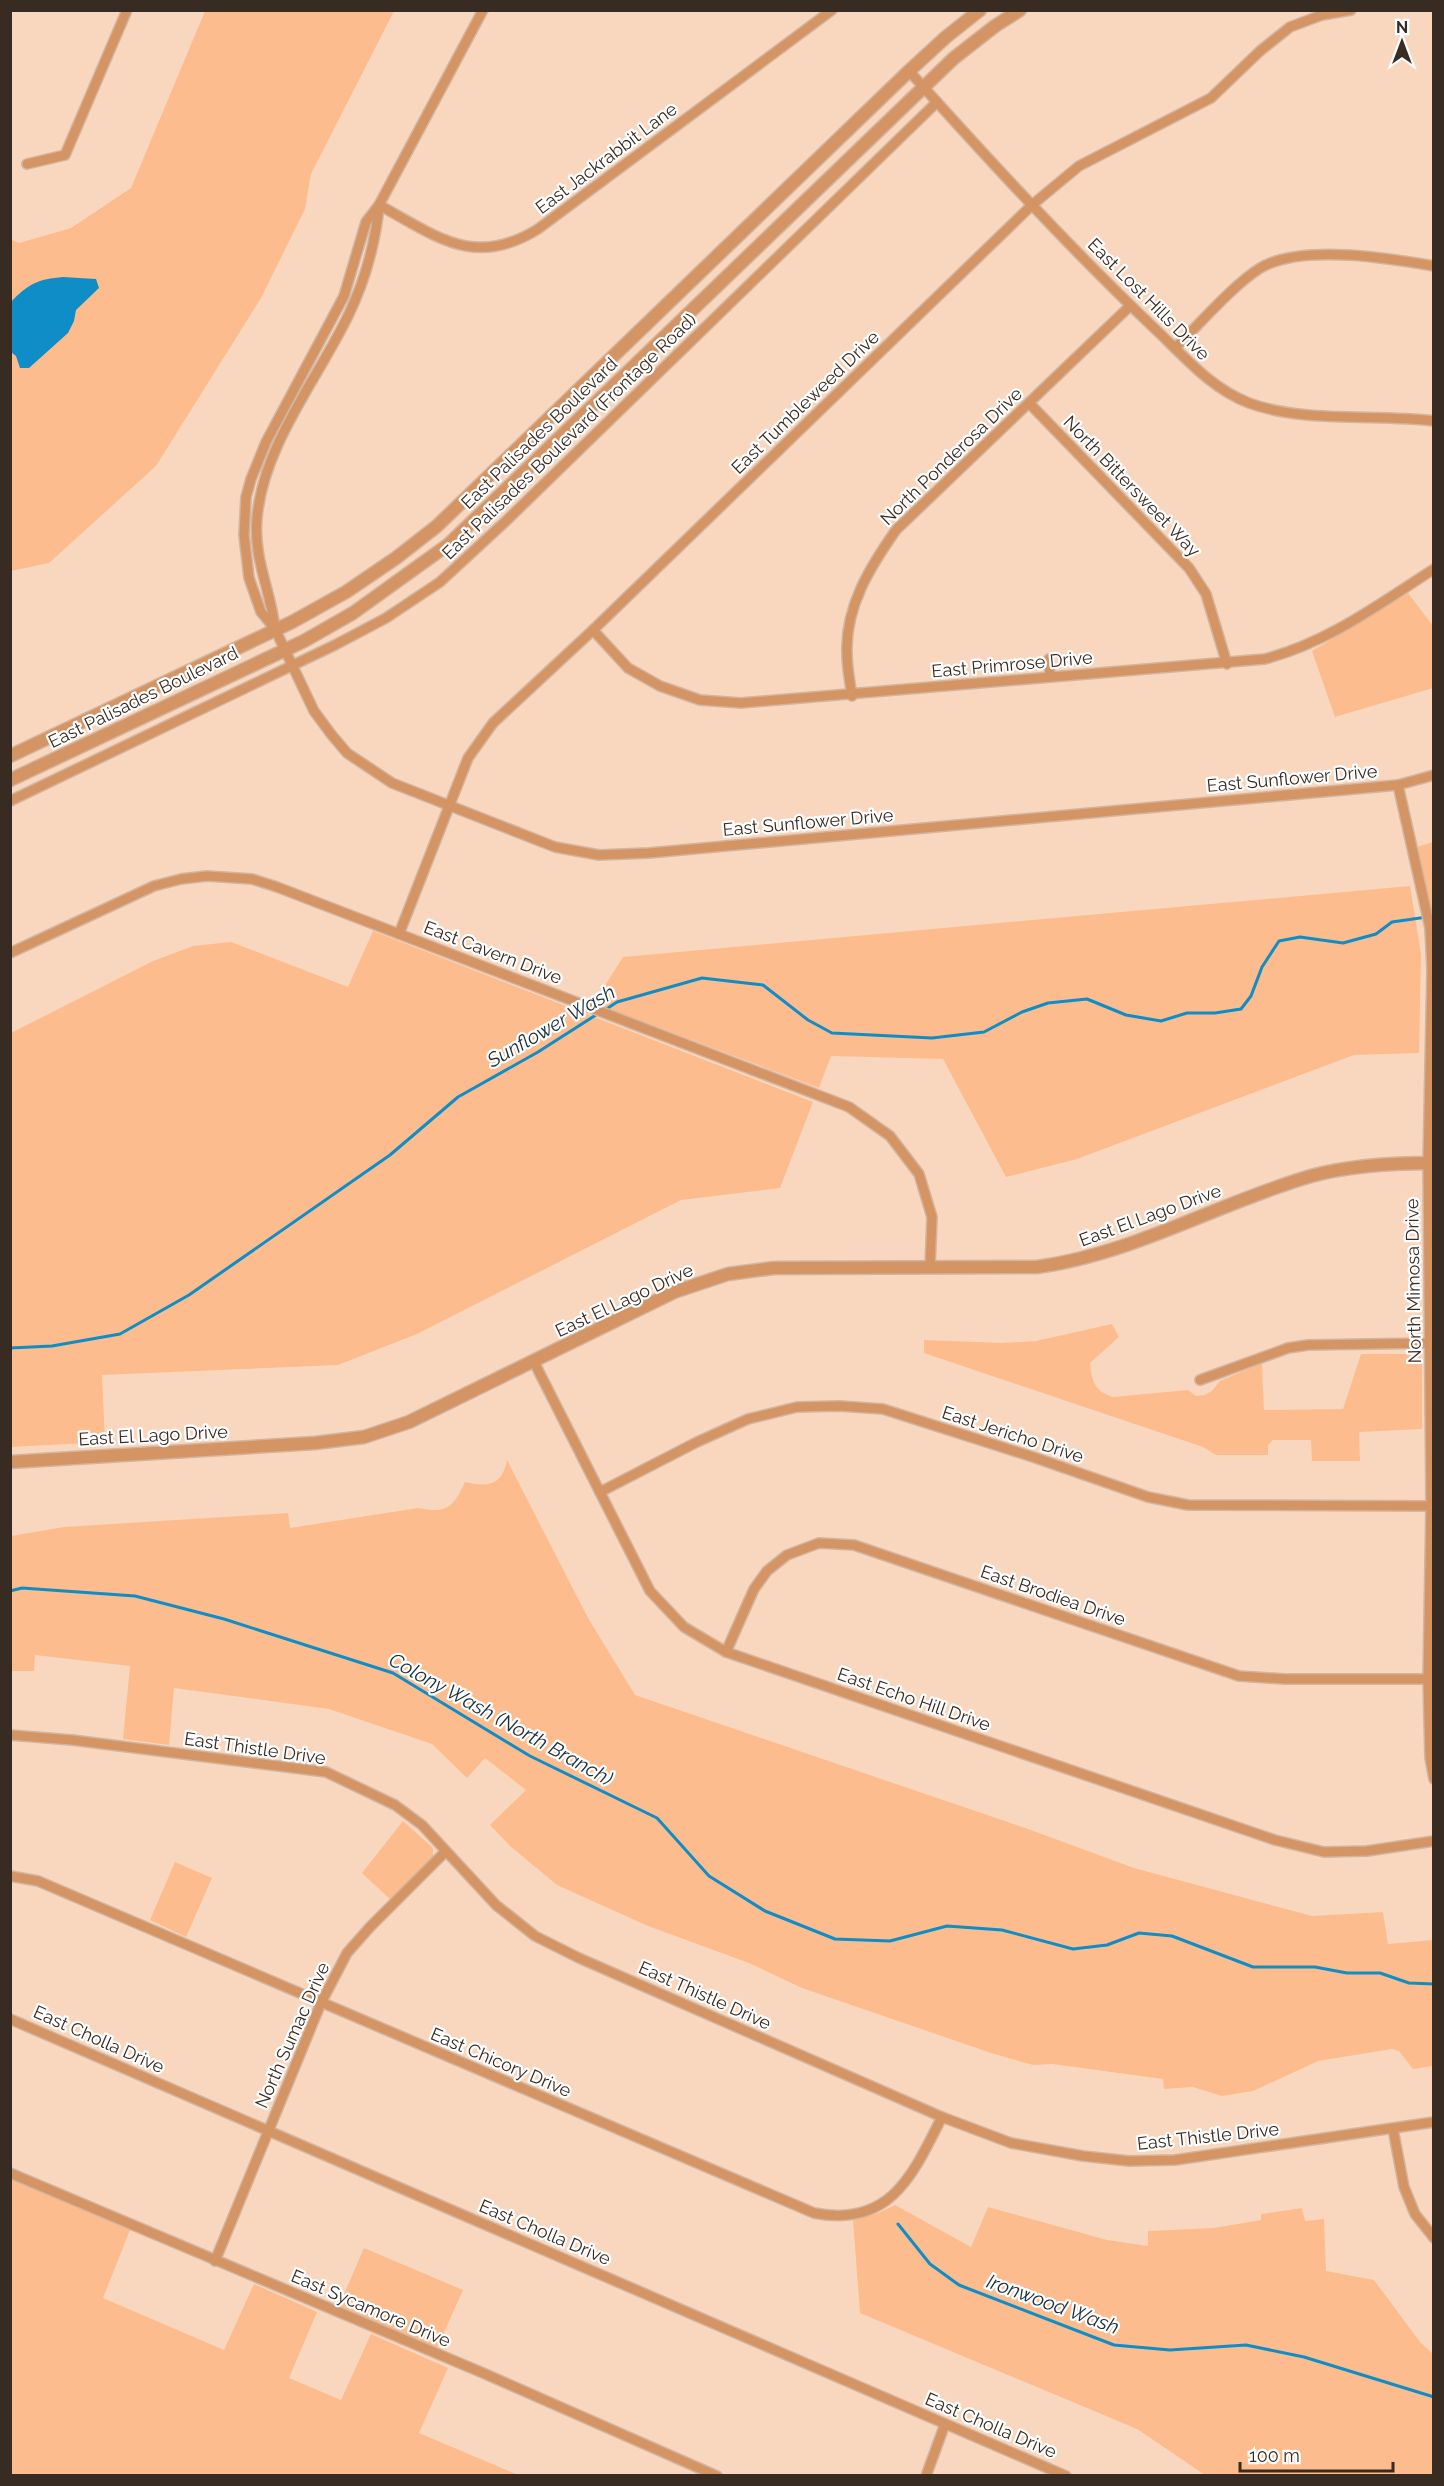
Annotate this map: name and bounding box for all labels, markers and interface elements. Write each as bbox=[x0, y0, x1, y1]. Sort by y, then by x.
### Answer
north arrow bbox=[1372, 12, 1432, 72]
text: N bbox=[1396, 18, 1408, 37]
street label: East Jackrabbit Lane bbox=[531, 98, 681, 218]
street label: East Lost Hills Drive bbox=[1084, 234, 1215, 365]
street label: East Palisades Boulevard (Frontage Road) bbox=[438, 309, 700, 563]
street label: East Tumbleweed Drive bbox=[727, 326, 883, 478]
street label: East Palisades Boulevard bbox=[457, 353, 621, 513]
street label: North Ponderosa Drive bbox=[876, 383, 1026, 529]
street label: North Bittersweet Way bbox=[1059, 411, 1205, 561]
street label: East Palisades Boulevard bbox=[45, 642, 241, 752]
street label: East Primrose Drive bbox=[931, 646, 1094, 682]
street label: East Sunflower Drive bbox=[1206, 760, 1379, 796]
street label: East Sunflower Drive bbox=[722, 804, 895, 840]
street label: East Cavern Drive bbox=[421, 916, 565, 988]
water label: Sunflower Wash bbox=[482, 980, 619, 1073]
street label: East El Lago Drive bbox=[1076, 1179, 1224, 1250]
street label: North Mimosa Drive bbox=[1401, 1198, 1425, 1364]
street label: East El Lago Drive bbox=[552, 1259, 697, 1341]
street label: East Jericho Drive bbox=[940, 1401, 1087, 1467]
street label: East El Lago Drive bbox=[78, 1421, 229, 1449]
street label: East Brodiea Drive bbox=[978, 1560, 1129, 1630]
water label: Colony Wash (North Branch) bbox=[385, 1647, 617, 1791]
street label: East Echo Hill Drive bbox=[835, 1663, 994, 1735]
street label: East Thistle Drive bbox=[183, 1728, 328, 1768]
street label: East Thistle Drive bbox=[636, 1956, 775, 2034]
street label: North Sumac Drive bbox=[250, 1958, 334, 2111]
street label: East Cholla Drive bbox=[30, 2001, 168, 2077]
street label: East Chicory Drive bbox=[428, 2023, 575, 2101]
street label: East Thistle Drive bbox=[1136, 2118, 1280, 2154]
street label: East Cholla Drive bbox=[476, 2195, 614, 2269]
street label: East Sycamore Drive bbox=[288, 2265, 454, 2351]
water label: Ironwood Wash bbox=[983, 2269, 1123, 2339]
street label: East Cholla Drive bbox=[922, 2388, 1060, 2462]
scale bar bbox=[1240, 2435, 1393, 2473]
text: 100 m bbox=[1249, 2445, 1300, 2466]

